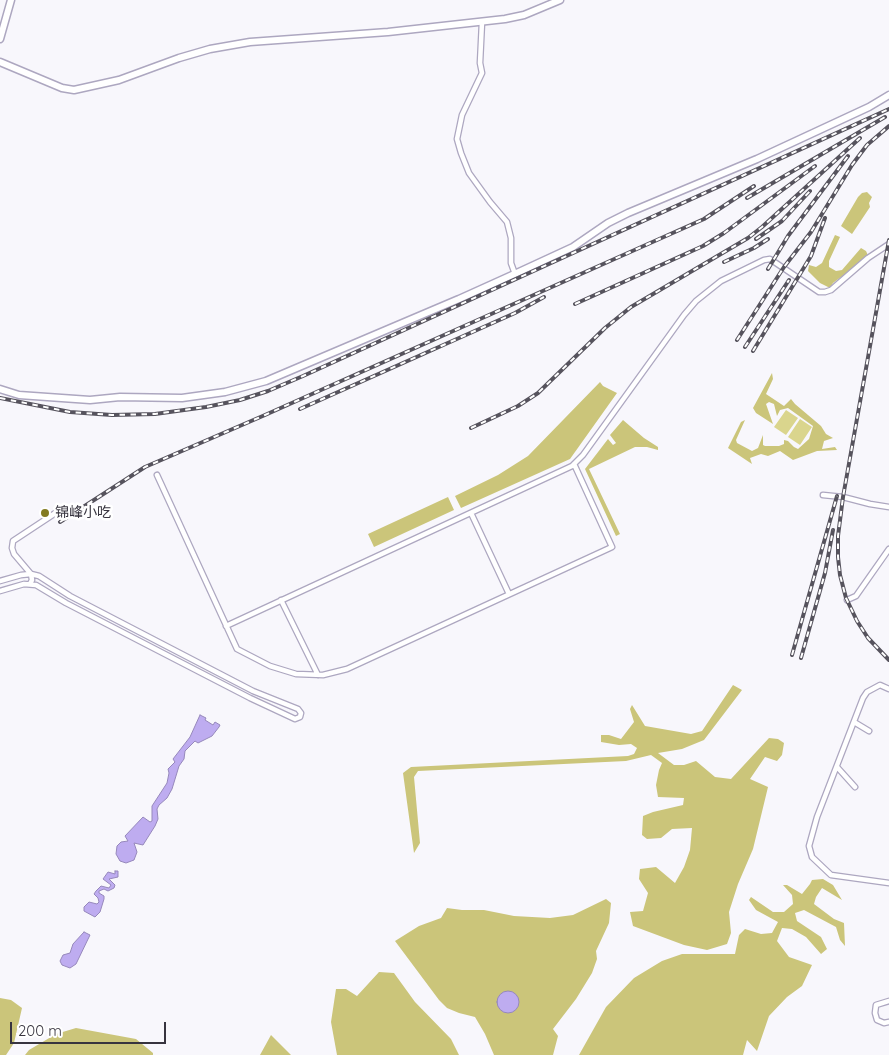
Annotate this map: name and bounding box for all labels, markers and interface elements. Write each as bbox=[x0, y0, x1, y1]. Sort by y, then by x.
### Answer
place label: 锦峰小吃 bbox=[55, 505, 111, 521]
marker: 锦峰小吃 bbox=[39, 507, 51, 519]
scale bar bbox=[12, 1012, 169, 1044]
text: 200 m bbox=[18, 1021, 62, 1040]

